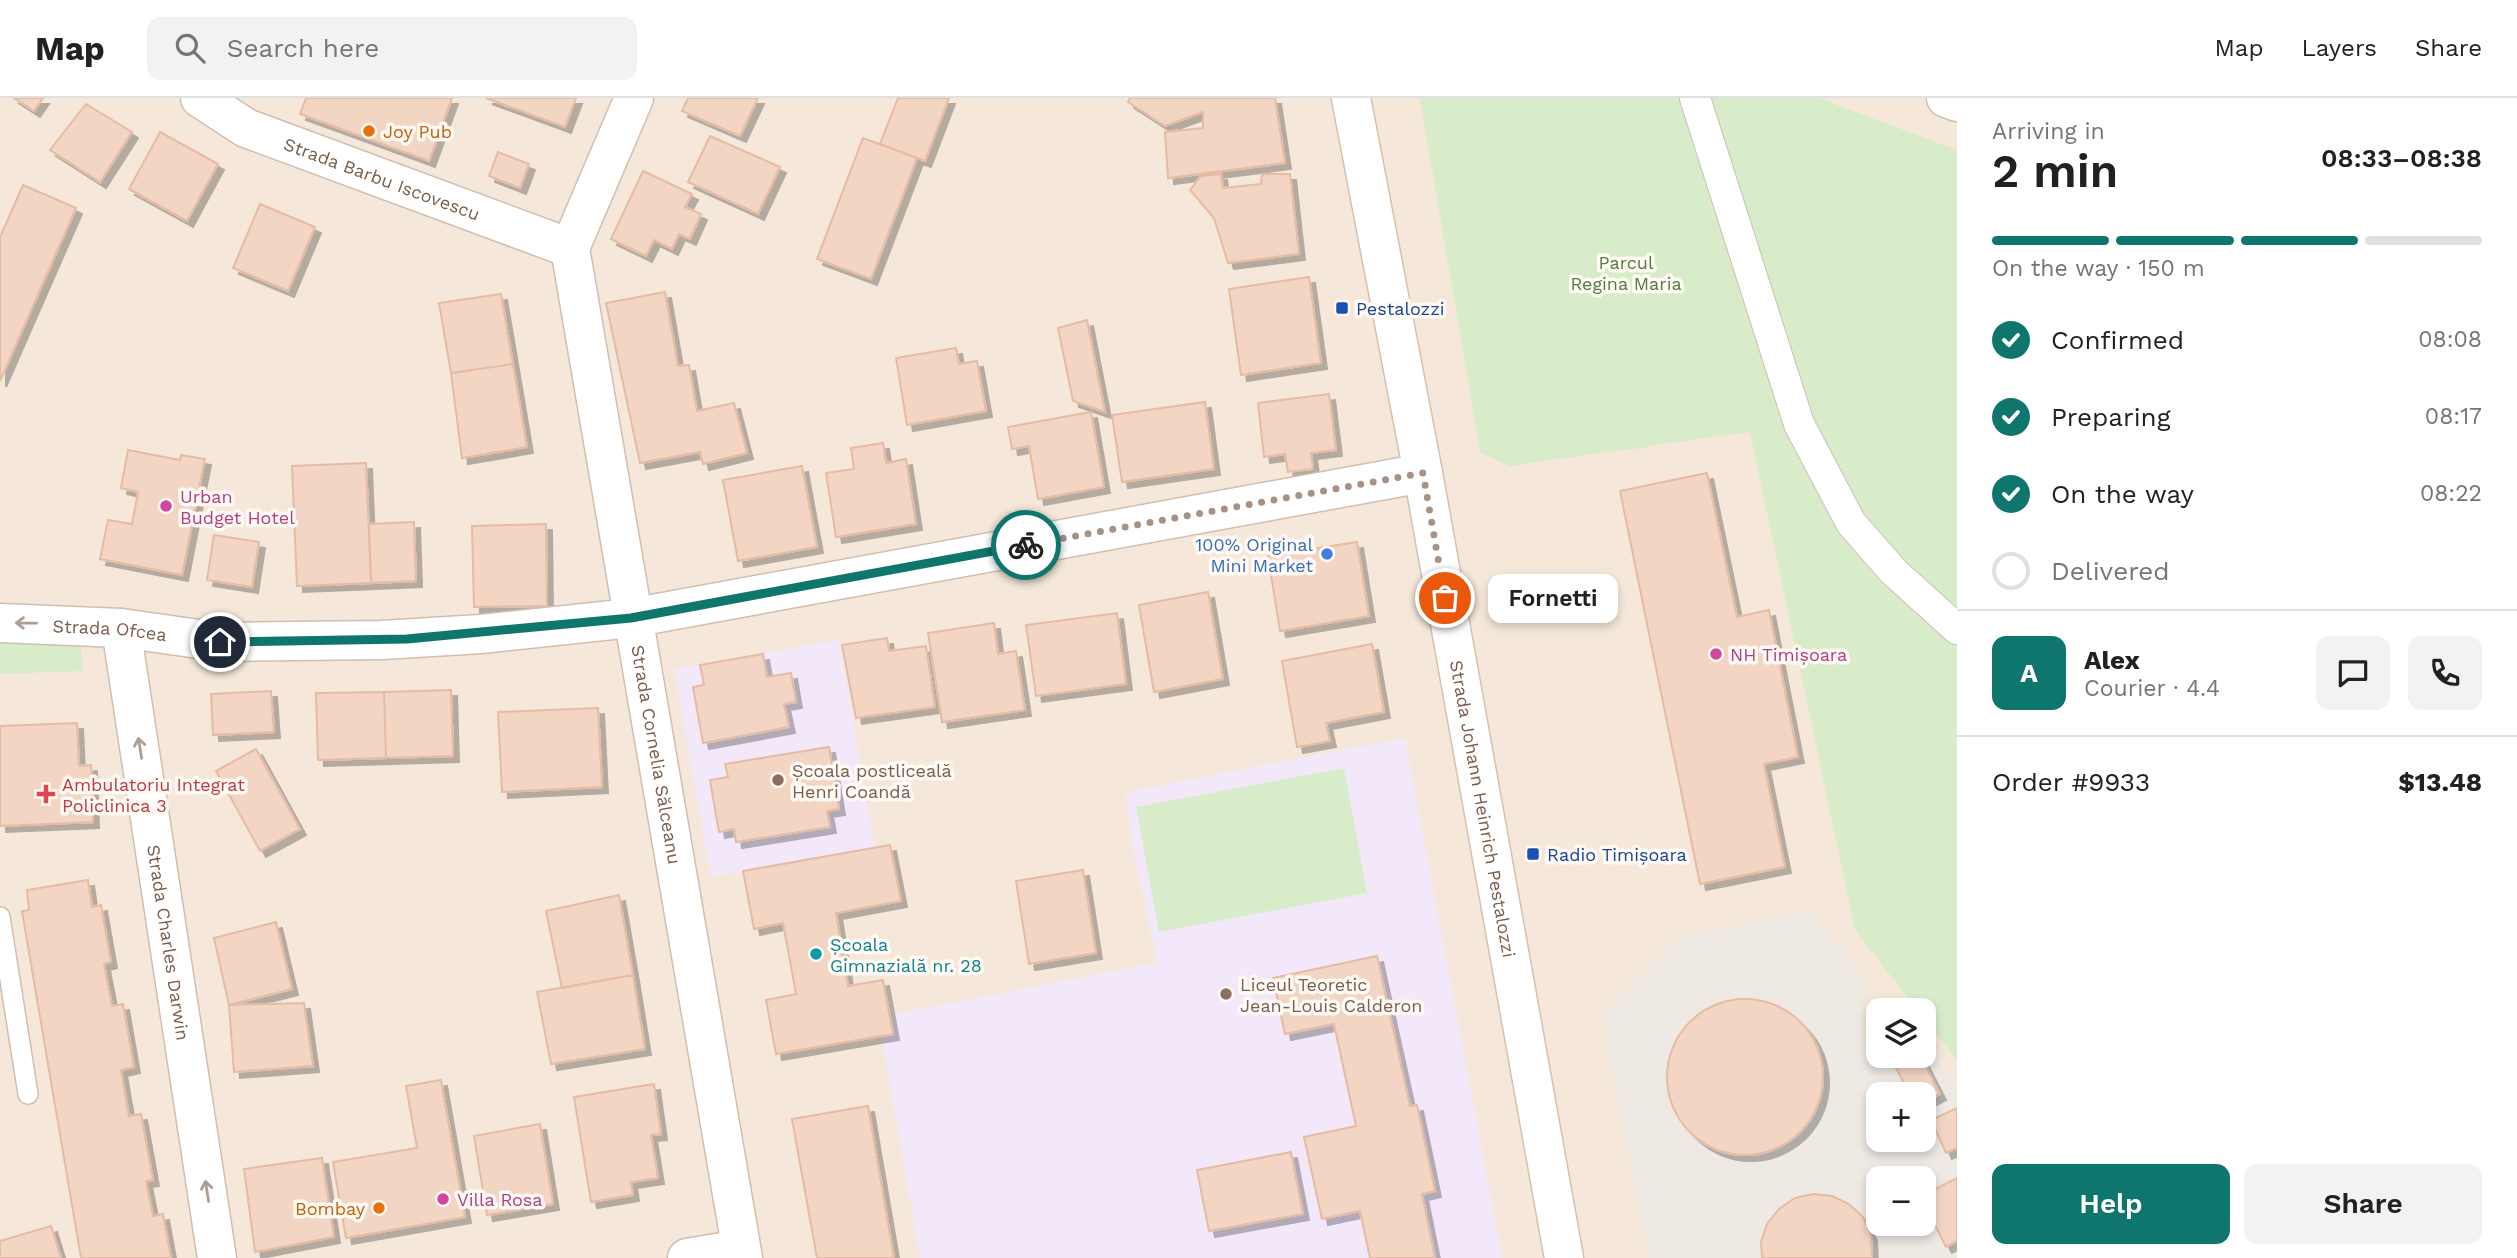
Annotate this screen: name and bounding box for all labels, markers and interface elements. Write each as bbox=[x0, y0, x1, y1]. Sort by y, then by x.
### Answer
search box bbox=[147, 17, 637, 80]
text: Map bbox=[35, 29, 105, 68]
icon: search bbox=[171, 29, 209, 67]
text: Search here bbox=[227, 33, 379, 63]
text: Map bbox=[2215, 34, 2263, 62]
text: Layers bbox=[2301, 34, 2377, 62]
text: Share bbox=[2415, 34, 2482, 62]
text: Arriving in bbox=[1992, 118, 2105, 145]
place label: Joy Pub bbox=[383, 121, 452, 142]
marker: Joy Pub bbox=[361, 123, 377, 139]
street label: Strada Barbu Iscovescu bbox=[281, 133, 483, 224]
text: 08:33–08:38 bbox=[2321, 143, 2482, 173]
text: 2 min bbox=[1992, 144, 2118, 198]
park label: Parcul Regina Maria bbox=[1570, 252, 1682, 294]
text: On the way · 150 m bbox=[1992, 255, 2205, 282]
place label: Pestalozzi bbox=[1356, 298, 1445, 319]
marker: Pestalozzi bbox=[1334, 300, 1350, 316]
icon: check bbox=[1992, 321, 2030, 359]
text: Confirmed bbox=[2051, 325, 2184, 355]
text: 08:08 bbox=[2418, 326, 2482, 353]
icon: check bbox=[1992, 398, 2030, 436]
text: Preparing bbox=[2051, 402, 2171, 432]
text: 08:17 bbox=[2425, 403, 2482, 430]
icon: check bbox=[1992, 475, 2030, 513]
text: On the way bbox=[2051, 479, 2194, 509]
text: 08:22 bbox=[2420, 480, 2482, 507]
place label: Urban Budget Hotel bbox=[180, 486, 295, 528]
marker: Urban Budget Hotel bbox=[158, 498, 174, 514]
courier bbox=[991, 510, 1061, 580]
icon: bike bbox=[1007, 526, 1045, 564]
place label: 100% Original Mini Market bbox=[1195, 534, 1313, 576]
marker: 100% Original Mini Market bbox=[1319, 546, 1335, 562]
text: Delivered bbox=[2051, 556, 2170, 586]
pin bbox=[1415, 568, 1475, 628]
callout: Fornetti bbox=[1487, 574, 1616, 622]
icon: bag bbox=[1426, 579, 1464, 617]
text: Fornetti bbox=[1509, 585, 1597, 612]
pin bbox=[190, 612, 250, 672]
street label: Strada Ofcea bbox=[52, 615, 168, 645]
one-way arrow bbox=[14, 616, 37, 630]
icon: home bbox=[201, 623, 239, 661]
button: chat bbox=[2316, 636, 2390, 710]
button: phone bbox=[2408, 636, 2482, 710]
street label: Strada Cornelia Sălceanu bbox=[628, 643, 686, 866]
place label: NH Timișoara bbox=[1730, 644, 1847, 665]
text: Alex bbox=[2084, 645, 2140, 675]
marker: NH Timișoara bbox=[1708, 646, 1724, 662]
text: A bbox=[2020, 658, 2038, 688]
street label: Strada Johann Heinrich Pestalozzi bbox=[1446, 659, 1520, 959]
text: Courier · 4.4 bbox=[2084, 675, 2220, 702]
one-way arrow bbox=[133, 737, 146, 759]
place label: Școala postliceală Henri Coandă bbox=[792, 760, 952, 802]
text: Order #9933 bbox=[1992, 767, 2150, 797]
text: $13.48 bbox=[2398, 767, 2482, 797]
marker: Școala postliceală Henri Coandă bbox=[770, 772, 786, 788]
place label: Ambulatoriu Integrat Policlinica 3 bbox=[62, 774, 245, 816]
marker: Ambulatoriu Integrat Policlinica 3 bbox=[36, 784, 56, 804]
street label: Strada Charles Darwin bbox=[144, 843, 194, 1042]
place label: Radio Timișoara bbox=[1547, 844, 1687, 865]
marker: Radio Timișoara bbox=[1525, 846, 1541, 862]
place label: Școala Gimnazială nr. 28 bbox=[830, 934, 982, 976]
marker: Școala Gimnazială nr. 28 bbox=[808, 946, 824, 962]
place label: Liceul Teoretic Jean-Louis Calderon bbox=[1240, 974, 1422, 1016]
marker: Liceul Teoretic Jean-Louis Calderon bbox=[1218, 986, 1234, 1002]
map controls bbox=[1866, 998, 1936, 1236]
button: layers bbox=[1866, 998, 1936, 1068]
button: + bbox=[1866, 1082, 1936, 1152]
button: Help bbox=[1992, 1164, 2230, 1244]
button: Share bbox=[2244, 1164, 2482, 1244]
button: − bbox=[1866, 1166, 1936, 1236]
one-way arrow bbox=[200, 1180, 213, 1202]
place label: Villa Rosa bbox=[457, 1189, 543, 1210]
marker: Villa Rosa bbox=[435, 1191, 451, 1207]
place label: Bombay bbox=[295, 1198, 366, 1219]
marker: Bombay bbox=[371, 1200, 387, 1216]

